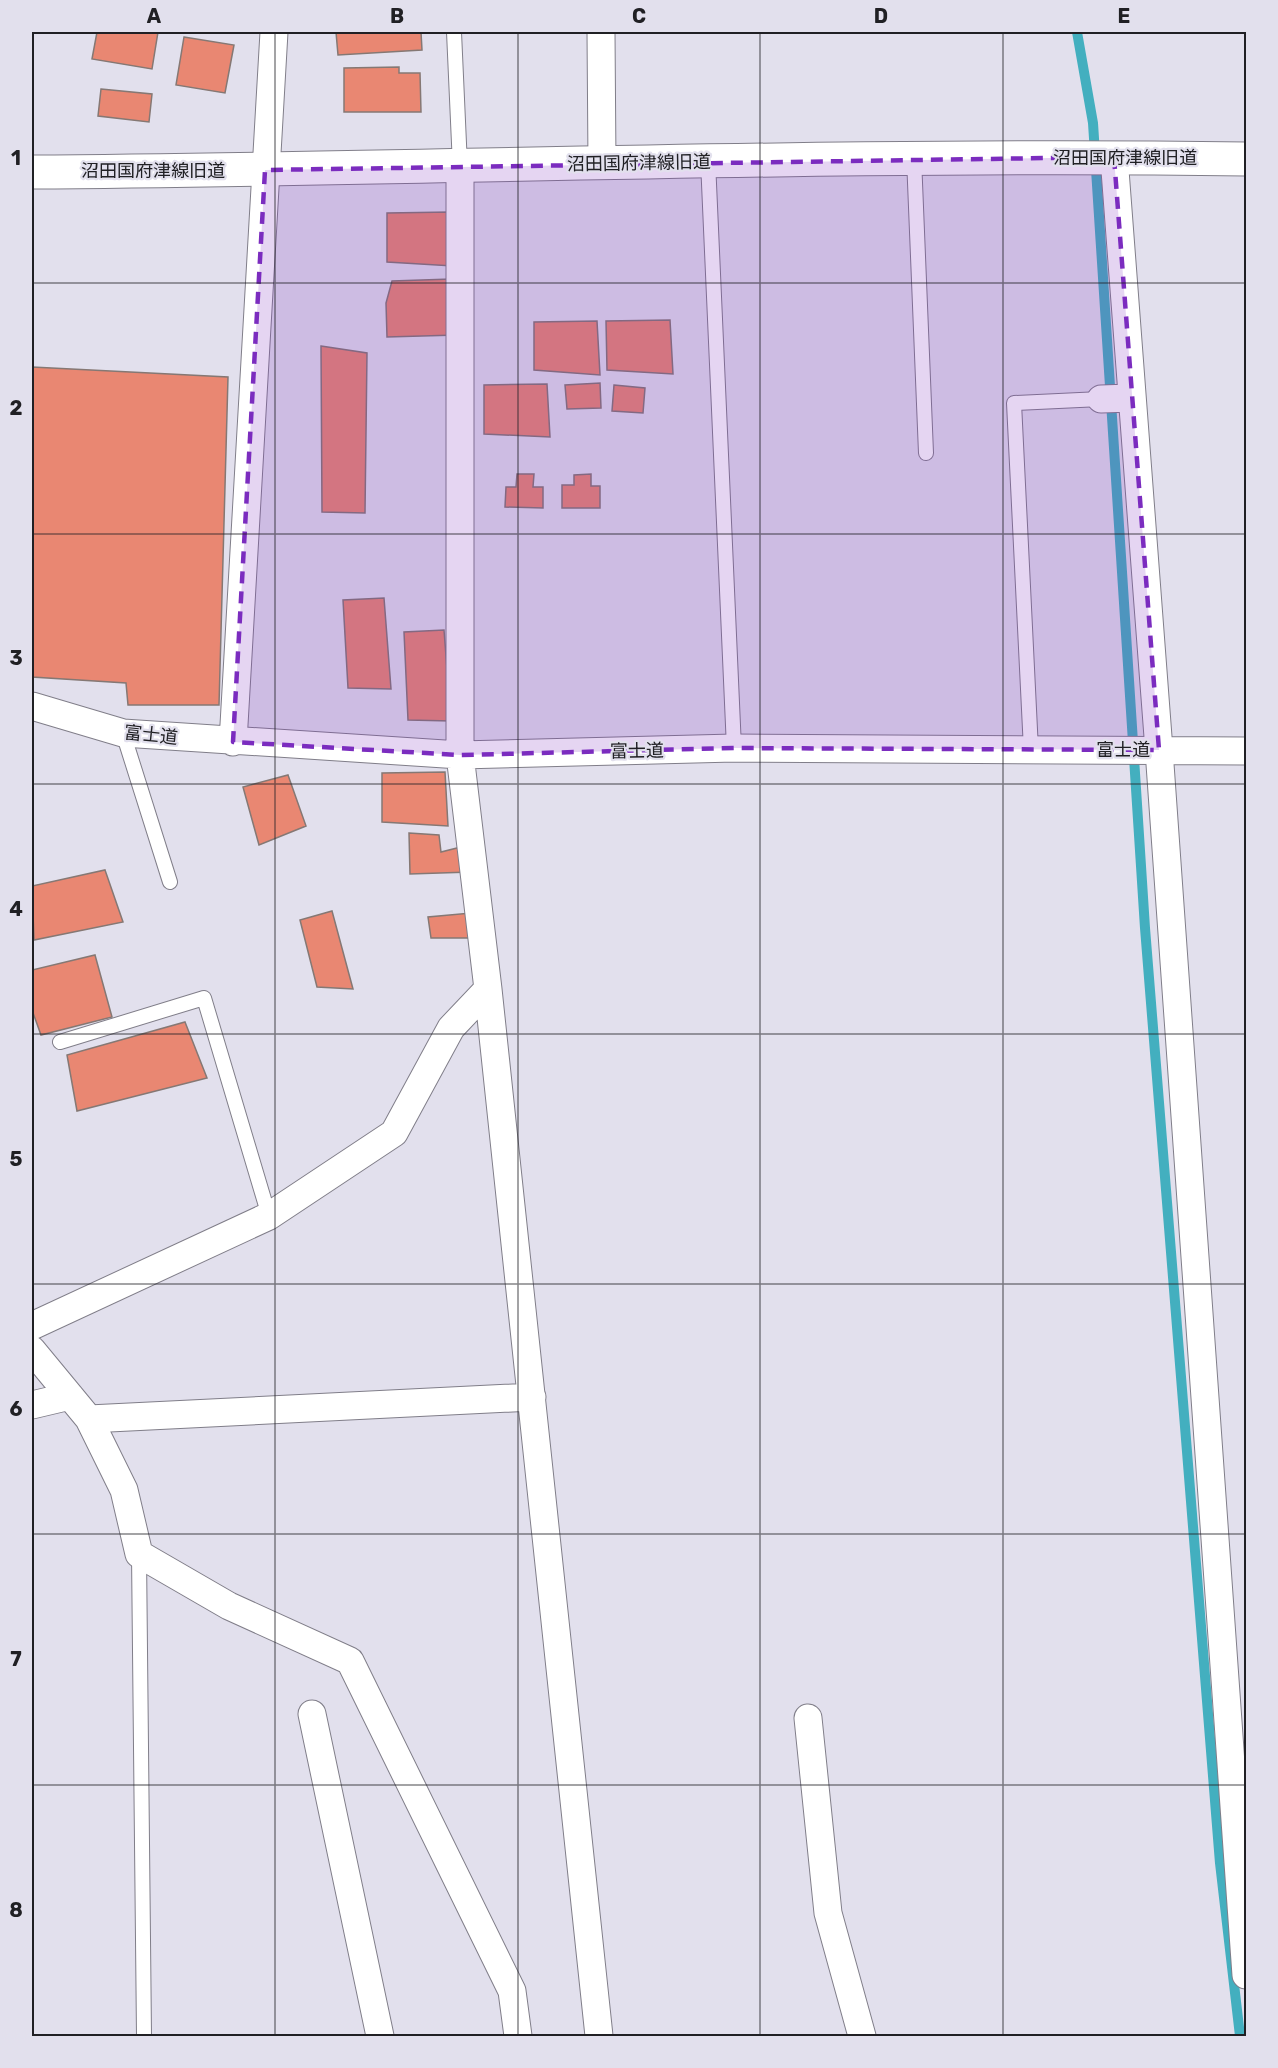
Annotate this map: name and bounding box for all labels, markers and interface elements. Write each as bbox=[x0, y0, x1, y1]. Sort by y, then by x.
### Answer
text: A bbox=[147, 4, 162, 28]
text: B bbox=[390, 4, 404, 28]
text: C bbox=[632, 4, 646, 28]
text: D bbox=[874, 4, 888, 28]
text: E bbox=[1118, 4, 1130, 28]
text: 1 bbox=[11, 146, 21, 170]
street label: 沼田国府津線旧道 bbox=[1053, 147, 1197, 169]
street label: 沼田国府津線旧道 bbox=[567, 151, 711, 175]
street label: 沼田国府津線旧道 bbox=[81, 160, 225, 182]
text: 2 bbox=[10, 396, 23, 420]
text: 3 bbox=[9, 646, 23, 670]
street label: 富士道 bbox=[123, 721, 179, 749]
street label: 富士道 bbox=[1096, 739, 1150, 761]
street label: 富士道 bbox=[610, 740, 664, 762]
text: 4 bbox=[9, 897, 23, 921]
text: 5 bbox=[10, 1147, 23, 1171]
text: 6 bbox=[9, 1397, 23, 1421]
text: 7 bbox=[10, 1647, 22, 1671]
text: 8 bbox=[9, 1898, 23, 1922]

